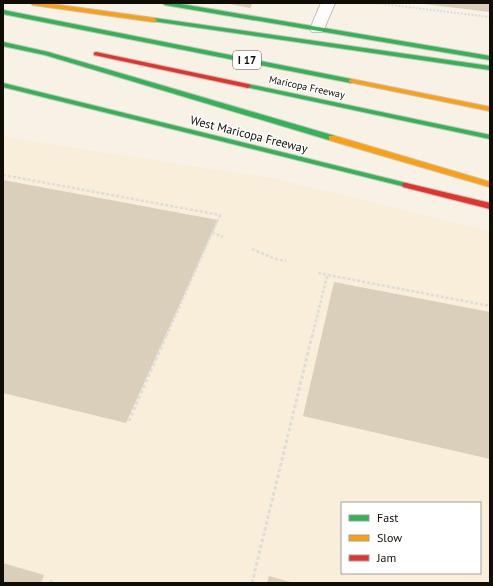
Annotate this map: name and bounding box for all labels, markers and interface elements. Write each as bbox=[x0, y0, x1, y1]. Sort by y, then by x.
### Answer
road number: I 17 bbox=[233, 51, 261, 69]
street label: Maricopa Freeway bbox=[268, 73, 346, 101]
street label: West Maricopa Freeway bbox=[189, 112, 310, 156]
legend bbox=[341, 502, 481, 574]
text: Fast bbox=[377, 510, 398, 525]
text: Slow bbox=[377, 530, 402, 545]
text: Jam bbox=[376, 550, 396, 565]

